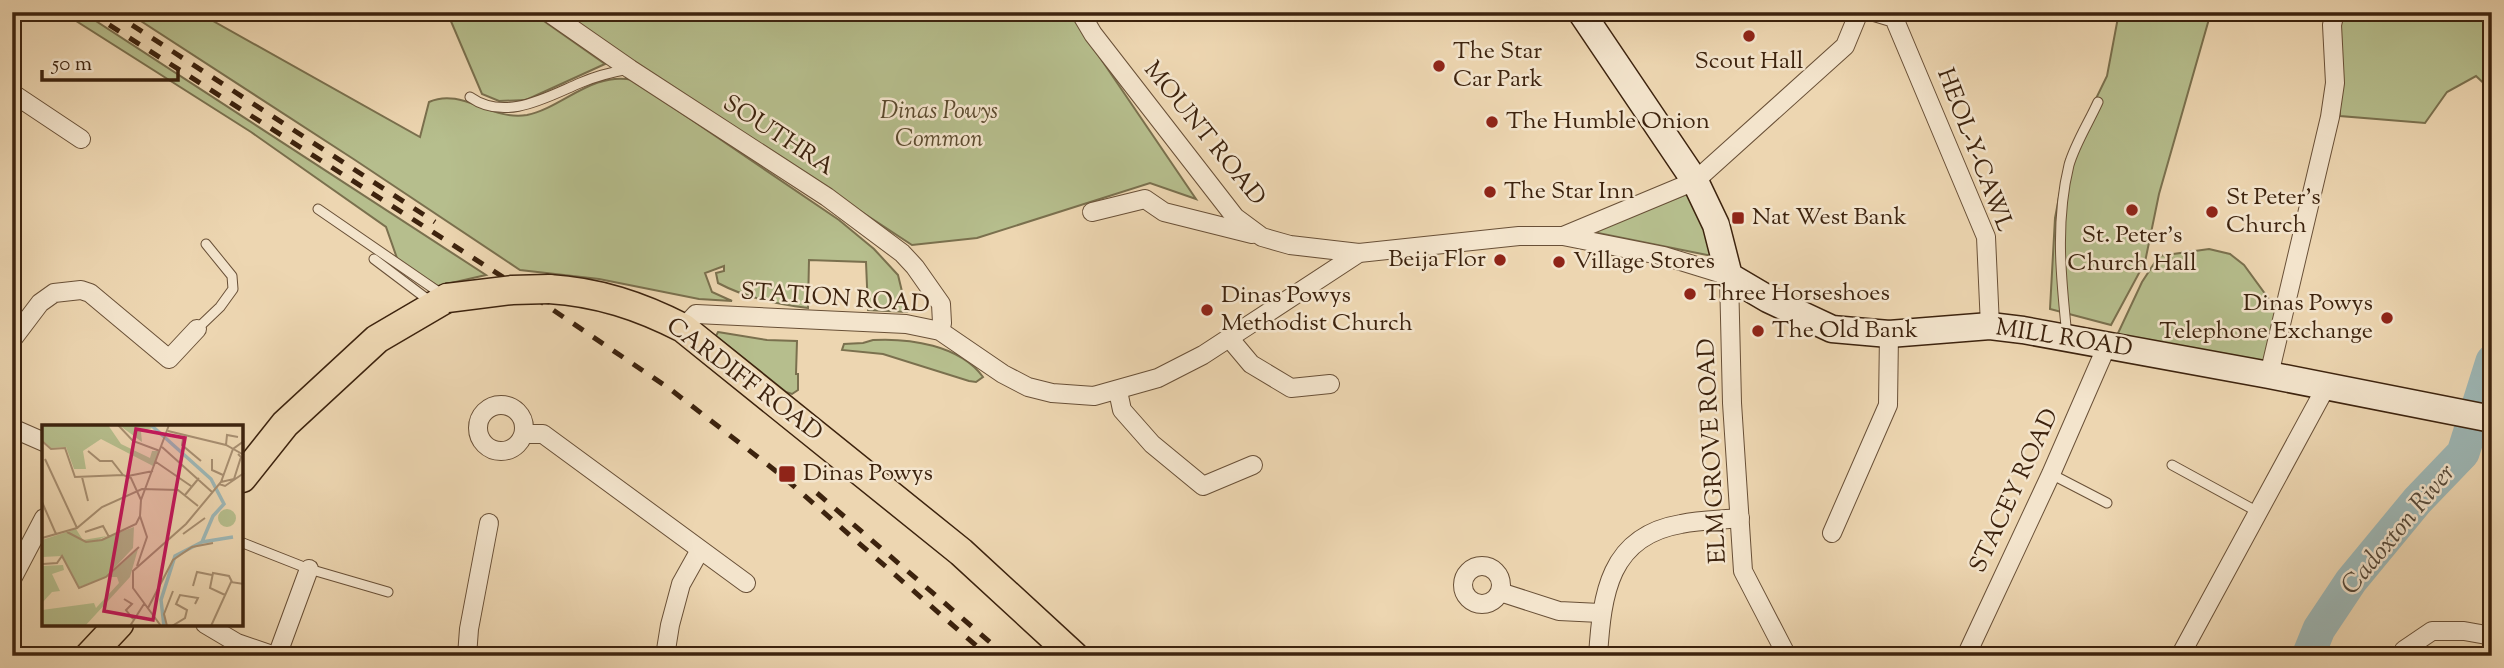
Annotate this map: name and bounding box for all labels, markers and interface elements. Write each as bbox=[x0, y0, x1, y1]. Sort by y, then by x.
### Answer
marker: Scout Hall bbox=[1741, 28, 1757, 44]
place label: The Star Car Park bbox=[1453, 35, 1543, 97]
scale bar bbox=[42, 38, 178, 82]
place label: Scout Hall bbox=[1695, 45, 1804, 79]
text: 50 m bbox=[51, 50, 92, 80]
street label: MOUNT ROAD bbox=[1135, 54, 1273, 214]
marker: The Star Car Park bbox=[1431, 58, 1447, 74]
street label: HEOL-Y-CAWL bbox=[1927, 63, 2021, 237]
street label: SOUTHRA bbox=[716, 87, 841, 185]
park label: Dinas Powys Common bbox=[880, 95, 998, 157]
place label: The Humble Onion bbox=[1506, 105, 1710, 139]
marker: The Humble Onion bbox=[1484, 114, 1500, 130]
place label: The Star Inn bbox=[1504, 175, 1635, 209]
place label: St Peter's Church bbox=[2226, 181, 2321, 243]
marker: The Star Inn bbox=[1482, 184, 1498, 200]
place label: Nat West Bank bbox=[1752, 201, 1907, 235]
marker: St. Peter's Church Hall bbox=[2124, 202, 2140, 218]
marker: St Peter's Church bbox=[2204, 204, 2220, 220]
marker: Nat West Bank bbox=[1730, 210, 1746, 226]
place label: St. Peter's Church Hall bbox=[2067, 219, 2197, 281]
place label: Beija Flor bbox=[1388, 243, 1486, 277]
place label: Village Stores bbox=[1573, 245, 1715, 279]
marker: Beija Flor bbox=[1492, 252, 1508, 268]
marker: Village Stores bbox=[1551, 254, 1567, 270]
street label: STATION ROAD bbox=[739, 275, 931, 323]
place label: Three Horseshoes bbox=[1704, 277, 1890, 311]
place label: Dinas Powys Methodist Church bbox=[1221, 279, 1413, 341]
marker: Three Horseshoes bbox=[1682, 286, 1698, 302]
place label: Dinas Powys Telephone Exchange bbox=[2159, 287, 2373, 349]
marker: Dinas Powys Methodist Church bbox=[1199, 302, 1215, 318]
street label: CARDIFF ROAD bbox=[659, 310, 829, 450]
marker: Dinas Powys Telephone Exchange bbox=[2379, 310, 2395, 326]
street label: MILL ROAD bbox=[1993, 311, 2135, 367]
place label: The Old Bank bbox=[1772, 314, 1918, 348]
marker: The Old Bank bbox=[1750, 323, 1766, 339]
street label: ELM GROVE ROAD bbox=[1690, 338, 1736, 564]
street label: STACEY ROAD bbox=[1962, 403, 2068, 579]
inset map bbox=[42, 425, 243, 626]
place label: Dinas Powys bbox=[803, 457, 933, 491]
water label: Cadoxton River bbox=[2333, 457, 2465, 603]
marker: Dinas Powys bbox=[777, 464, 797, 484]

